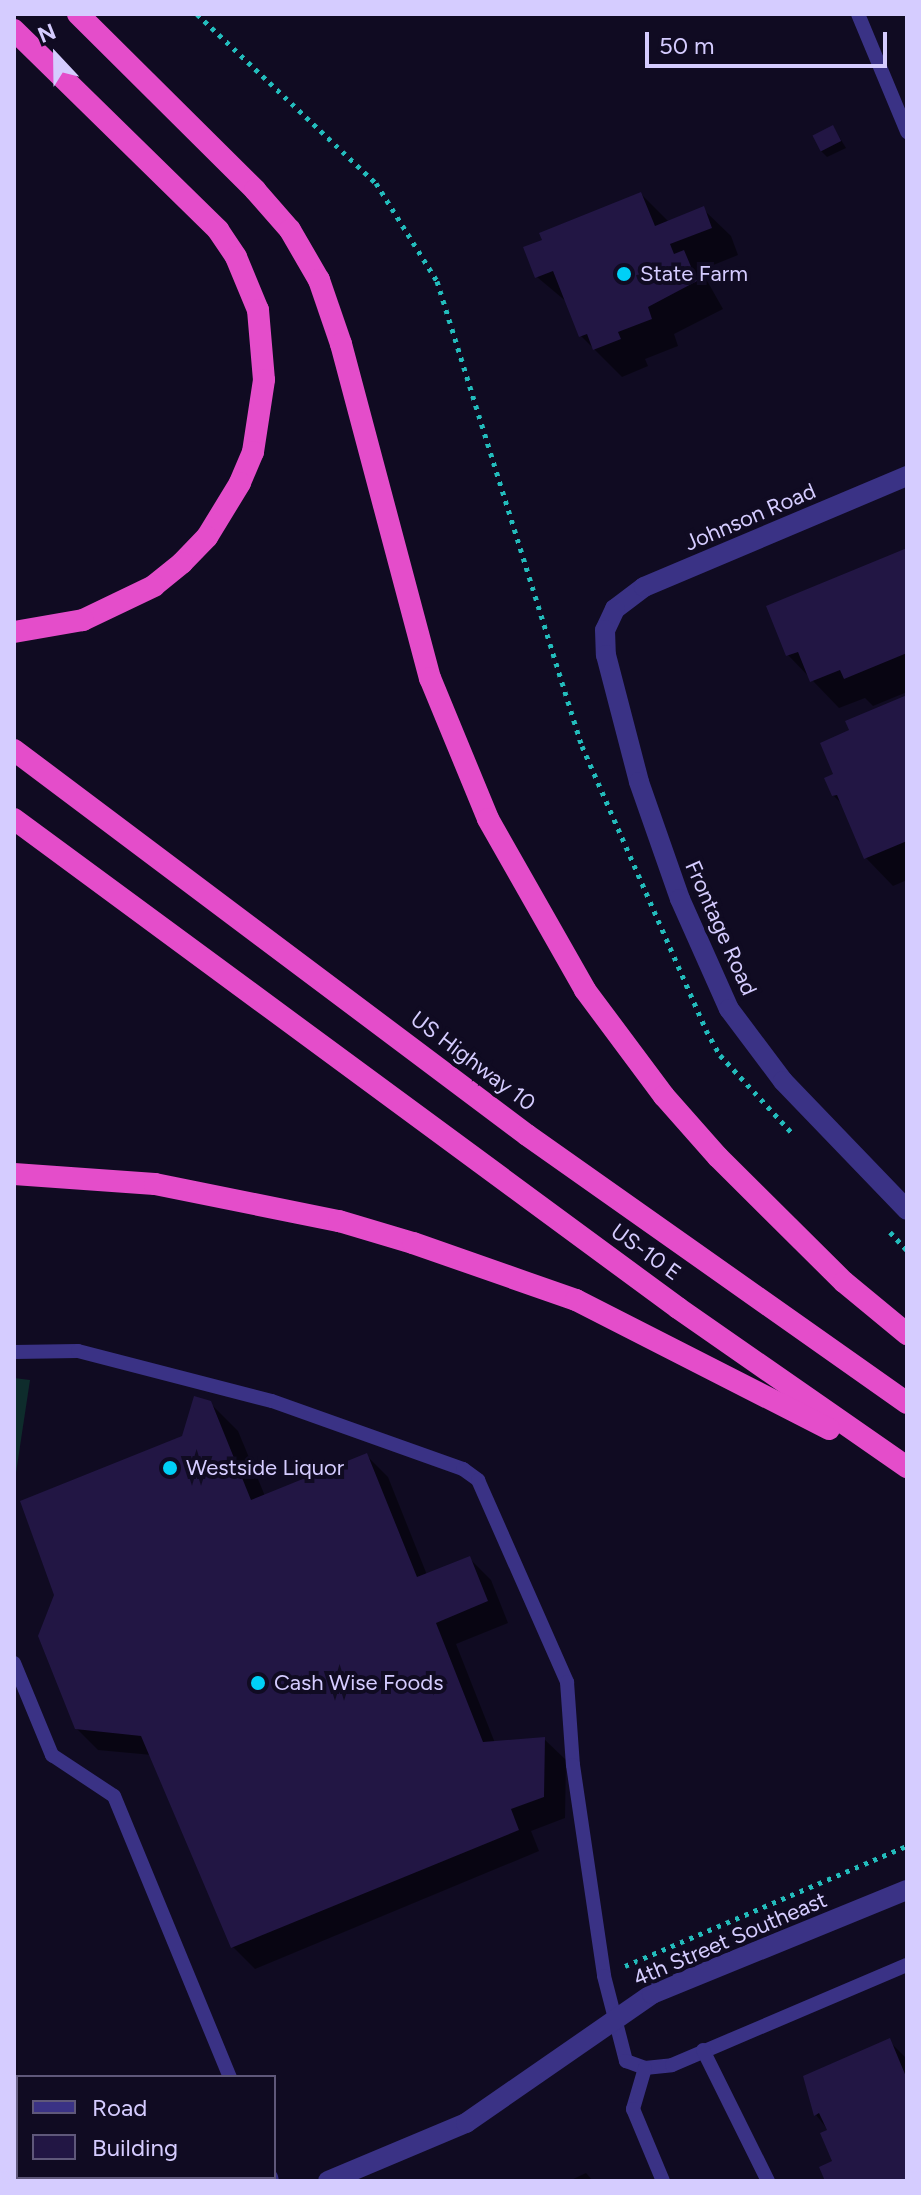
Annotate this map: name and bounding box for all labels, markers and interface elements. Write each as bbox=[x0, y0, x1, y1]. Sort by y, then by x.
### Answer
north arrow bbox=[16, 16, 96, 96]
scale bar bbox=[649, 16, 891, 66]
text: N bbox=[34, 18, 60, 49]
text: 50 m bbox=[659, 31, 715, 60]
place label: State Farm bbox=[640, 261, 748, 287]
marker: State Farm bbox=[615, 265, 633, 283]
street label: Johnson Road bbox=[680, 477, 820, 557]
street label: Frontage Road bbox=[680, 857, 762, 999]
street label: US Highway 10 bbox=[405, 1006, 541, 1116]
street label: US-10 E bbox=[606, 1218, 686, 1286]
place label: Westside Liquor bbox=[186, 1455, 344, 1481]
marker: Westside Liquor bbox=[161, 1459, 179, 1477]
place label: Cash Wise Foods bbox=[274, 1670, 443, 1696]
marker: Cash Wise Foods bbox=[249, 1674, 267, 1692]
street label: 4th Street Southeast bbox=[629, 1886, 831, 1992]
legend bbox=[16, 2075, 276, 2179]
text: Road bbox=[92, 2093, 147, 2122]
text: Building bbox=[92, 2133, 178, 2162]

